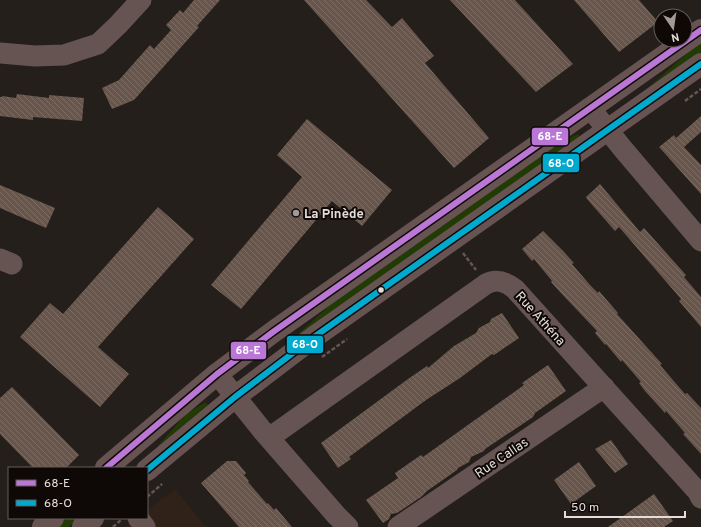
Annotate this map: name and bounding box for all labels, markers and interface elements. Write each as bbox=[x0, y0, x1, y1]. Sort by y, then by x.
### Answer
north arrow bbox=[653, 8, 693, 48]
text: N bbox=[670, 29, 680, 44]
line badge: 68-E bbox=[531, 127, 569, 146]
text: 68-E bbox=[538, 130, 563, 144]
line badge: 68-O bbox=[542, 153, 580, 173]
text: 68-O bbox=[548, 157, 574, 171]
place label: La Pinède bbox=[304, 207, 364, 223]
marker: La Pinède bbox=[291, 208, 301, 218]
unlabelled marker bbox=[376, 285, 386, 295]
street label: Rue Athéna bbox=[511, 289, 568, 350]
line badge: 68-O bbox=[286, 335, 324, 354]
text: 68-O bbox=[292, 338, 318, 352]
line badge: 68-E bbox=[230, 341, 267, 360]
text: 68-E bbox=[236, 344, 261, 358]
street label: Rue Callas bbox=[472, 435, 532, 482]
legend bbox=[8, 467, 148, 519]
text: 68-E bbox=[44, 476, 70, 492]
scale bar bbox=[565, 493, 685, 519]
text: 68-O bbox=[44, 496, 72, 512]
text: 50 m bbox=[571, 500, 599, 516]

